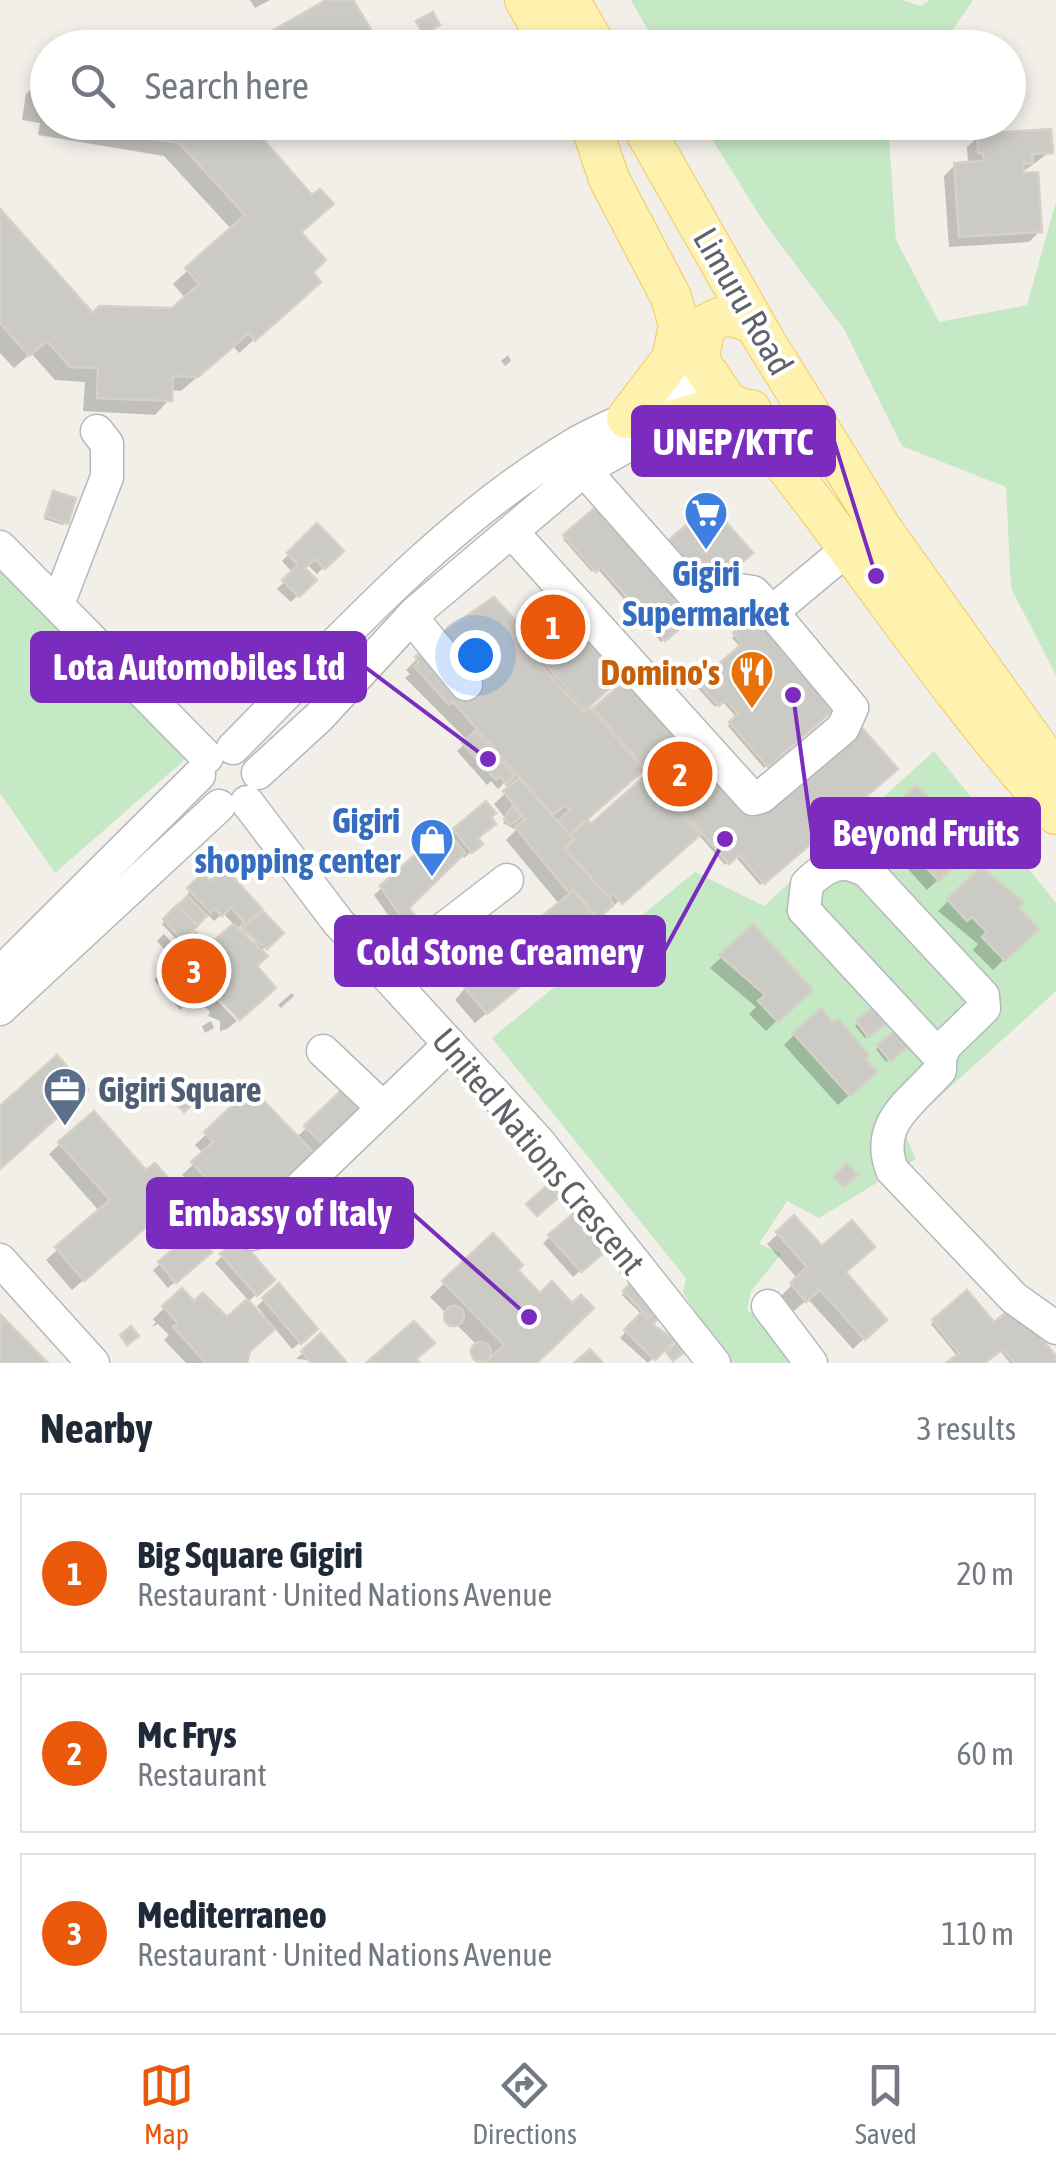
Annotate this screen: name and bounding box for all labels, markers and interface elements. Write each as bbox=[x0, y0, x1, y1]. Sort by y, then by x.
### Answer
search box bbox=[30, 30, 1026, 140]
icon: search bbox=[65, 58, 120, 113]
text: Search here bbox=[145, 64, 309, 107]
street label: Limuru Road bbox=[686, 221, 802, 381]
callout: UNEP/KTTC bbox=[633, 407, 834, 475]
text: UNEP/KTTC bbox=[653, 420, 813, 463]
supermarket icon: Gigiri Supermarket bbox=[683, 490, 729, 551]
place label: Gigiri Supermarket bbox=[623, 553, 789, 633]
pin: 1 bbox=[520, 590, 586, 664]
your location bbox=[450, 630, 501, 681]
callout: Lota Automobiles Ltd bbox=[32, 633, 365, 701]
text: Lota Automobiles Ltd bbox=[53, 645, 345, 688]
restaurant icon: Domino's bbox=[729, 649, 775, 710]
place label: Domino's bbox=[601, 652, 720, 692]
pin: 2 bbox=[648, 736, 712, 812]
callout: Beyond Fruits bbox=[812, 799, 1039, 867]
place label: Gigiri shopping center bbox=[194, 800, 401, 880]
text: Beyond Fruits bbox=[833, 811, 1019, 854]
shop icon: Gigiri shopping center bbox=[409, 817, 455, 878]
callout: Cold Stone Creamery bbox=[336, 917, 664, 985]
text: Cold Stone Creamery bbox=[356, 930, 644, 973]
pin: 3 bbox=[162, 934, 226, 1008]
street label: United Nations Crescent bbox=[425, 1020, 653, 1282]
office icon: Gigiri Square bbox=[42, 1066, 88, 1127]
place label: Gigiri Square bbox=[98, 1069, 262, 1109]
callout: Embassy of Italy bbox=[148, 1179, 412, 1247]
text: Embassy of Italy bbox=[168, 1191, 392, 1234]
text: Nearby bbox=[40, 1404, 153, 1452]
text: 3 results bbox=[917, 1410, 1016, 1447]
text: Big Square Gigiri bbox=[137, 1533, 363, 1576]
text: 1 bbox=[67, 1555, 82, 1592]
text: 20 m bbox=[956, 1555, 1014, 1592]
text: Restaurant · United Nations Avenue bbox=[137, 1576, 552, 1613]
text: Mc Frys bbox=[137, 1713, 237, 1756]
text: 2 bbox=[67, 1735, 82, 1772]
text: 60 m bbox=[956, 1735, 1014, 1772]
text: Restaurant bbox=[137, 1756, 267, 1793]
text: Mediterraneo bbox=[137, 1893, 327, 1936]
text: 3 bbox=[67, 1915, 82, 1952]
text: 110 m bbox=[941, 1915, 1014, 1952]
text: Restaurant · United Nations Avenue bbox=[137, 1936, 552, 1973]
tab: Map bbox=[139, 2058, 194, 2150]
tab: Directions bbox=[472, 2058, 577, 2150]
tab: Saved bbox=[855, 2058, 917, 2150]

